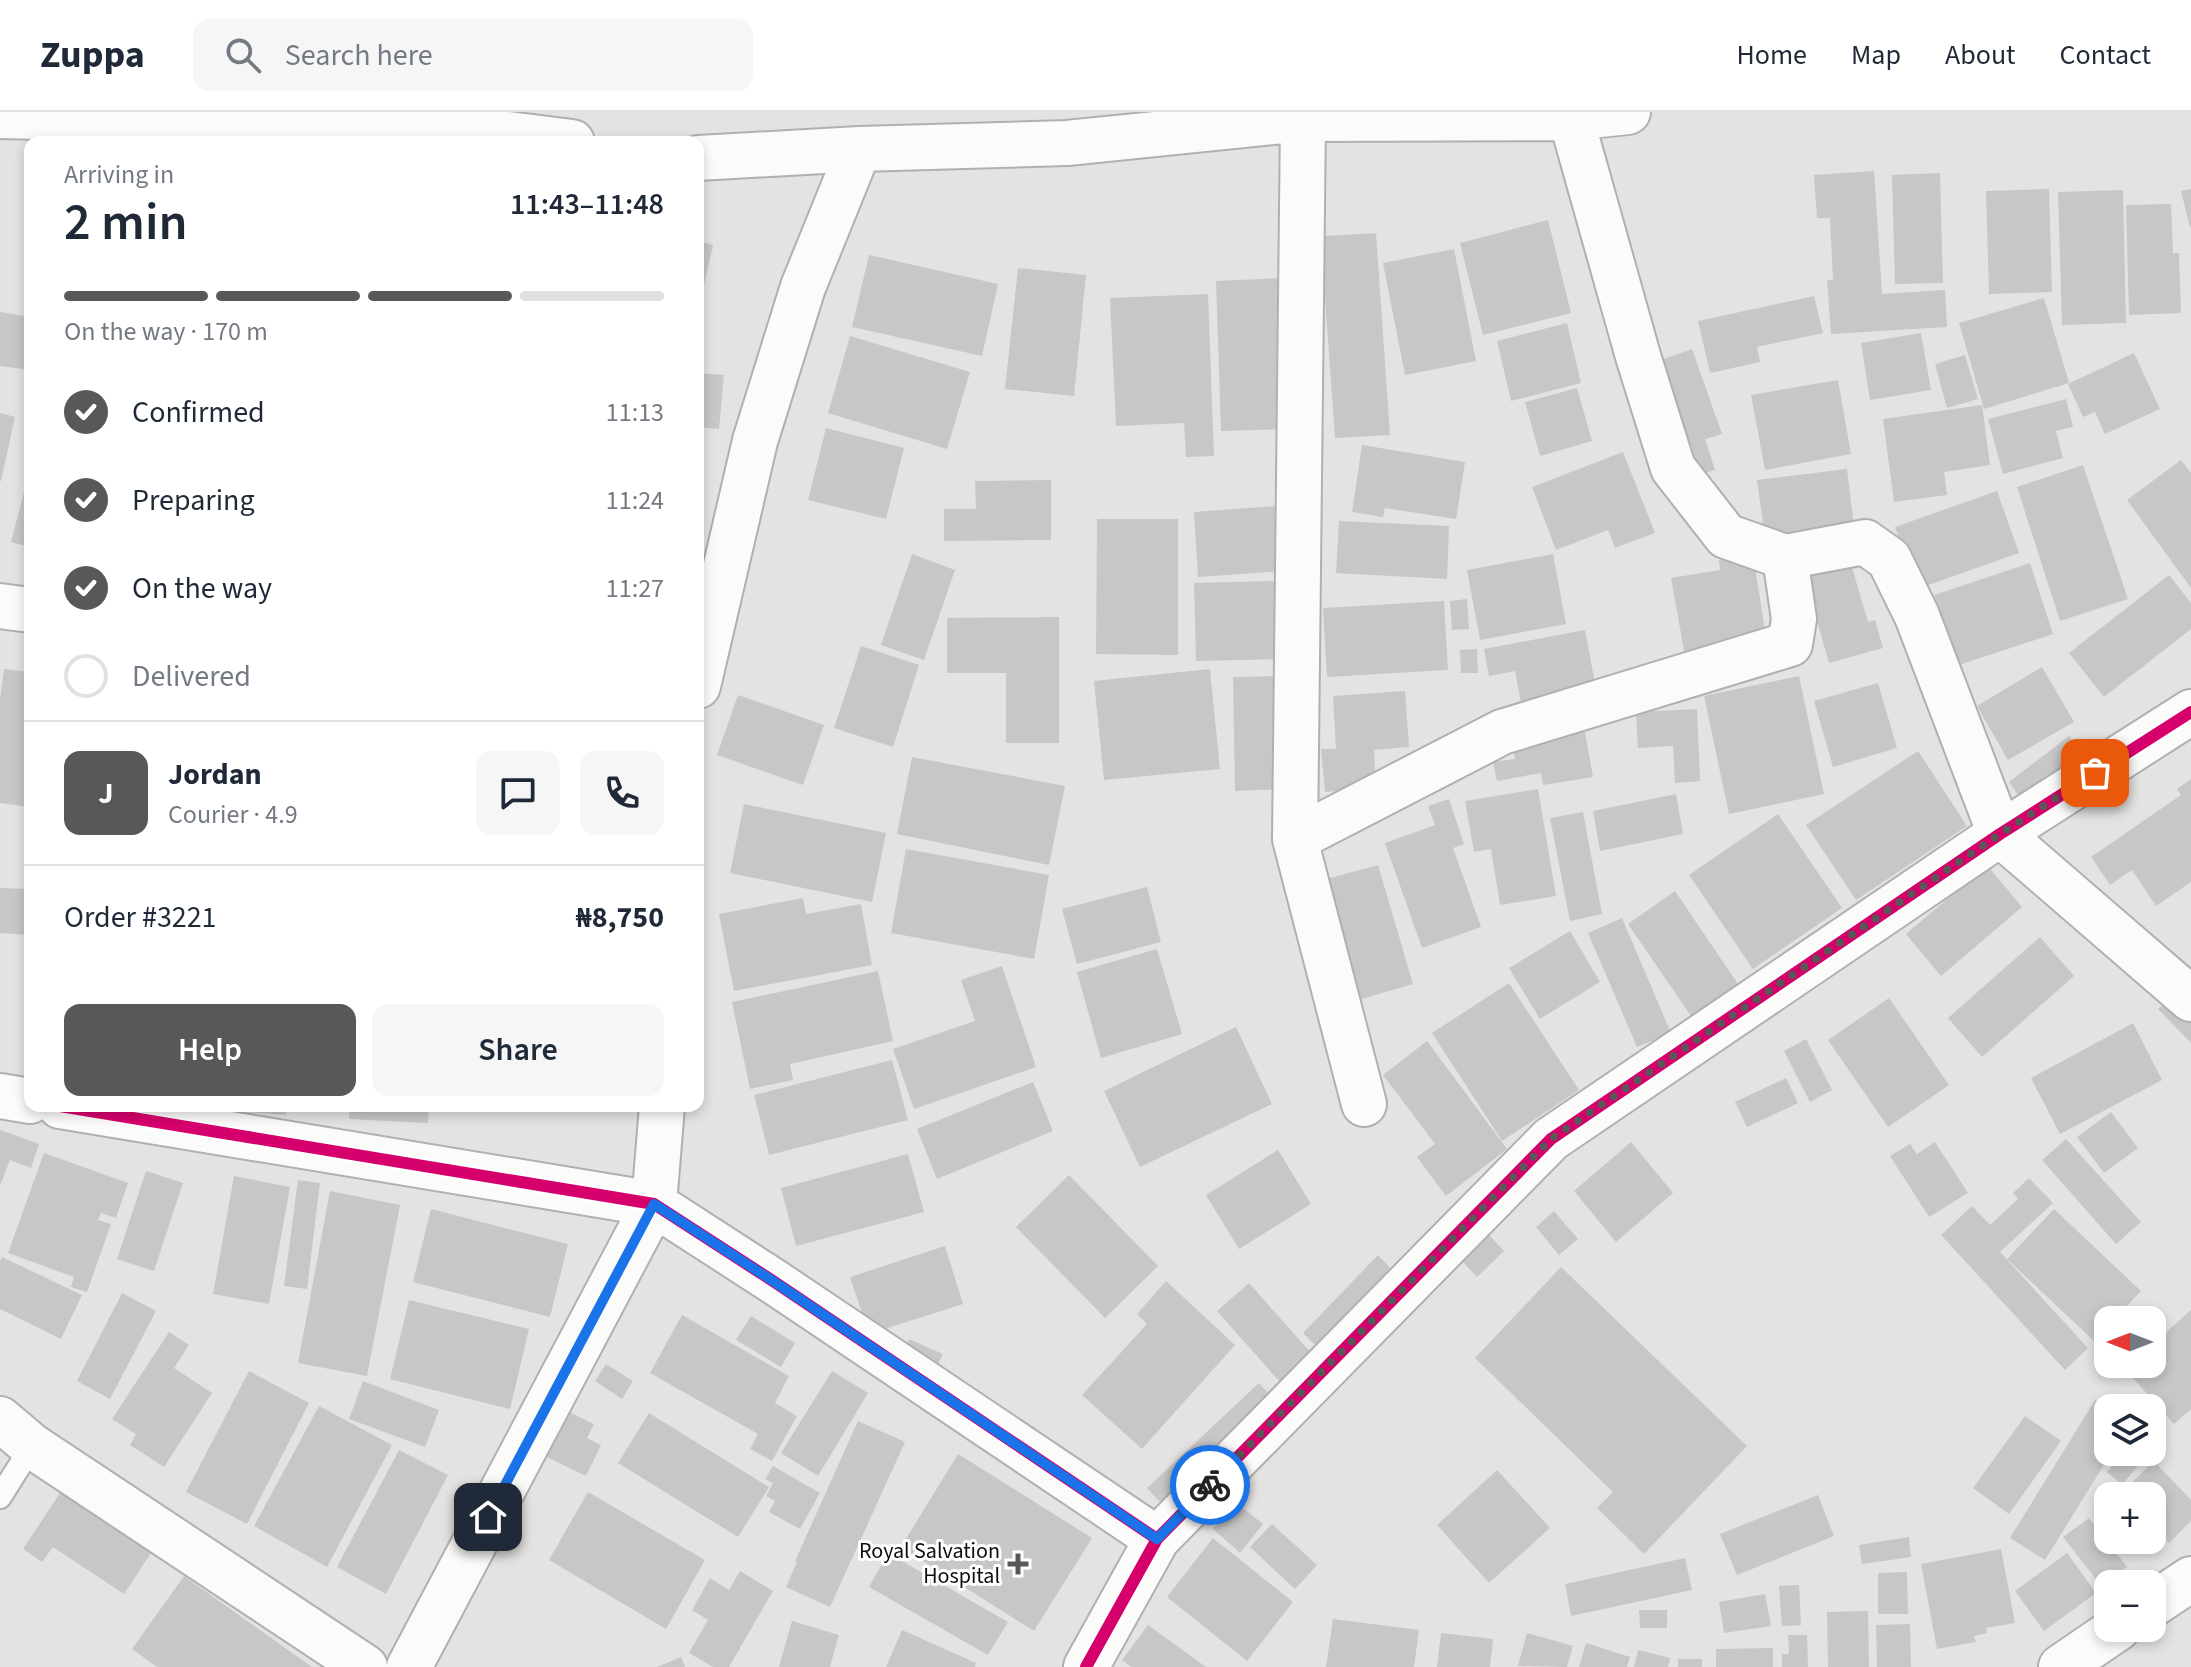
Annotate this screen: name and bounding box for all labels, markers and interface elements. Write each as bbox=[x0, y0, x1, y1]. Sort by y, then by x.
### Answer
search box bbox=[193, 19, 753, 91]
text: Zuppa bbox=[40, 28, 145, 82]
icon: search bbox=[221, 33, 265, 77]
text: Search here bbox=[285, 34, 433, 77]
text: Home bbox=[1736, 35, 1807, 75]
text: Map bbox=[1851, 35, 1901, 75]
text: About bbox=[1945, 35, 2016, 75]
text: Contact bbox=[2060, 35, 2151, 75]
text: Arriving in bbox=[64, 156, 174, 193]
text: 11:43–11:48 bbox=[510, 183, 664, 226]
text: 2 min bbox=[64, 186, 188, 260]
text: On the way · 170 m bbox=[64, 313, 268, 350]
icon: check bbox=[64, 390, 108, 434]
text: Confirmed bbox=[132, 391, 265, 434]
text: 11:13 bbox=[606, 394, 664, 431]
icon: check bbox=[64, 478, 108, 522]
text: Preparing bbox=[132, 479, 255, 522]
text: 11:24 bbox=[606, 482, 664, 519]
icon: check bbox=[64, 566, 108, 610]
text: On the way bbox=[132, 567, 272, 610]
text: 11:27 bbox=[606, 570, 664, 607]
text: Delivered bbox=[132, 655, 251, 698]
pin bbox=[2061, 739, 2129, 807]
button: chat bbox=[476, 751, 560, 835]
button: phone bbox=[580, 751, 664, 835]
icon: bag bbox=[2073, 751, 2117, 795]
text: Jordan bbox=[168, 753, 262, 796]
text: J bbox=[98, 772, 114, 815]
text: Courier · 4.9 bbox=[168, 796, 298, 833]
text: Order #3221 bbox=[64, 896, 217, 939]
text: ₦8,750 bbox=[576, 896, 664, 939]
button: Help bbox=[64, 1004, 356, 1096]
button: Share bbox=[372, 1004, 664, 1096]
north arrow bbox=[2094, 1306, 2166, 1378]
map controls bbox=[2094, 1306, 2166, 1642]
button: layers bbox=[2094, 1394, 2166, 1466]
courier bbox=[1170, 1445, 1250, 1525]
icon: bike bbox=[1188, 1463, 1232, 1507]
button: + bbox=[2094, 1482, 2166, 1554]
pin bbox=[454, 1483, 522, 1551]
icon: home bbox=[466, 1495, 510, 1539]
place label: Royal Salvation Hospital bbox=[859, 1535, 1000, 1592]
marker: Royal Salvation Hospital bbox=[1007, 1553, 1029, 1575]
button: − bbox=[2094, 1570, 2166, 1642]

